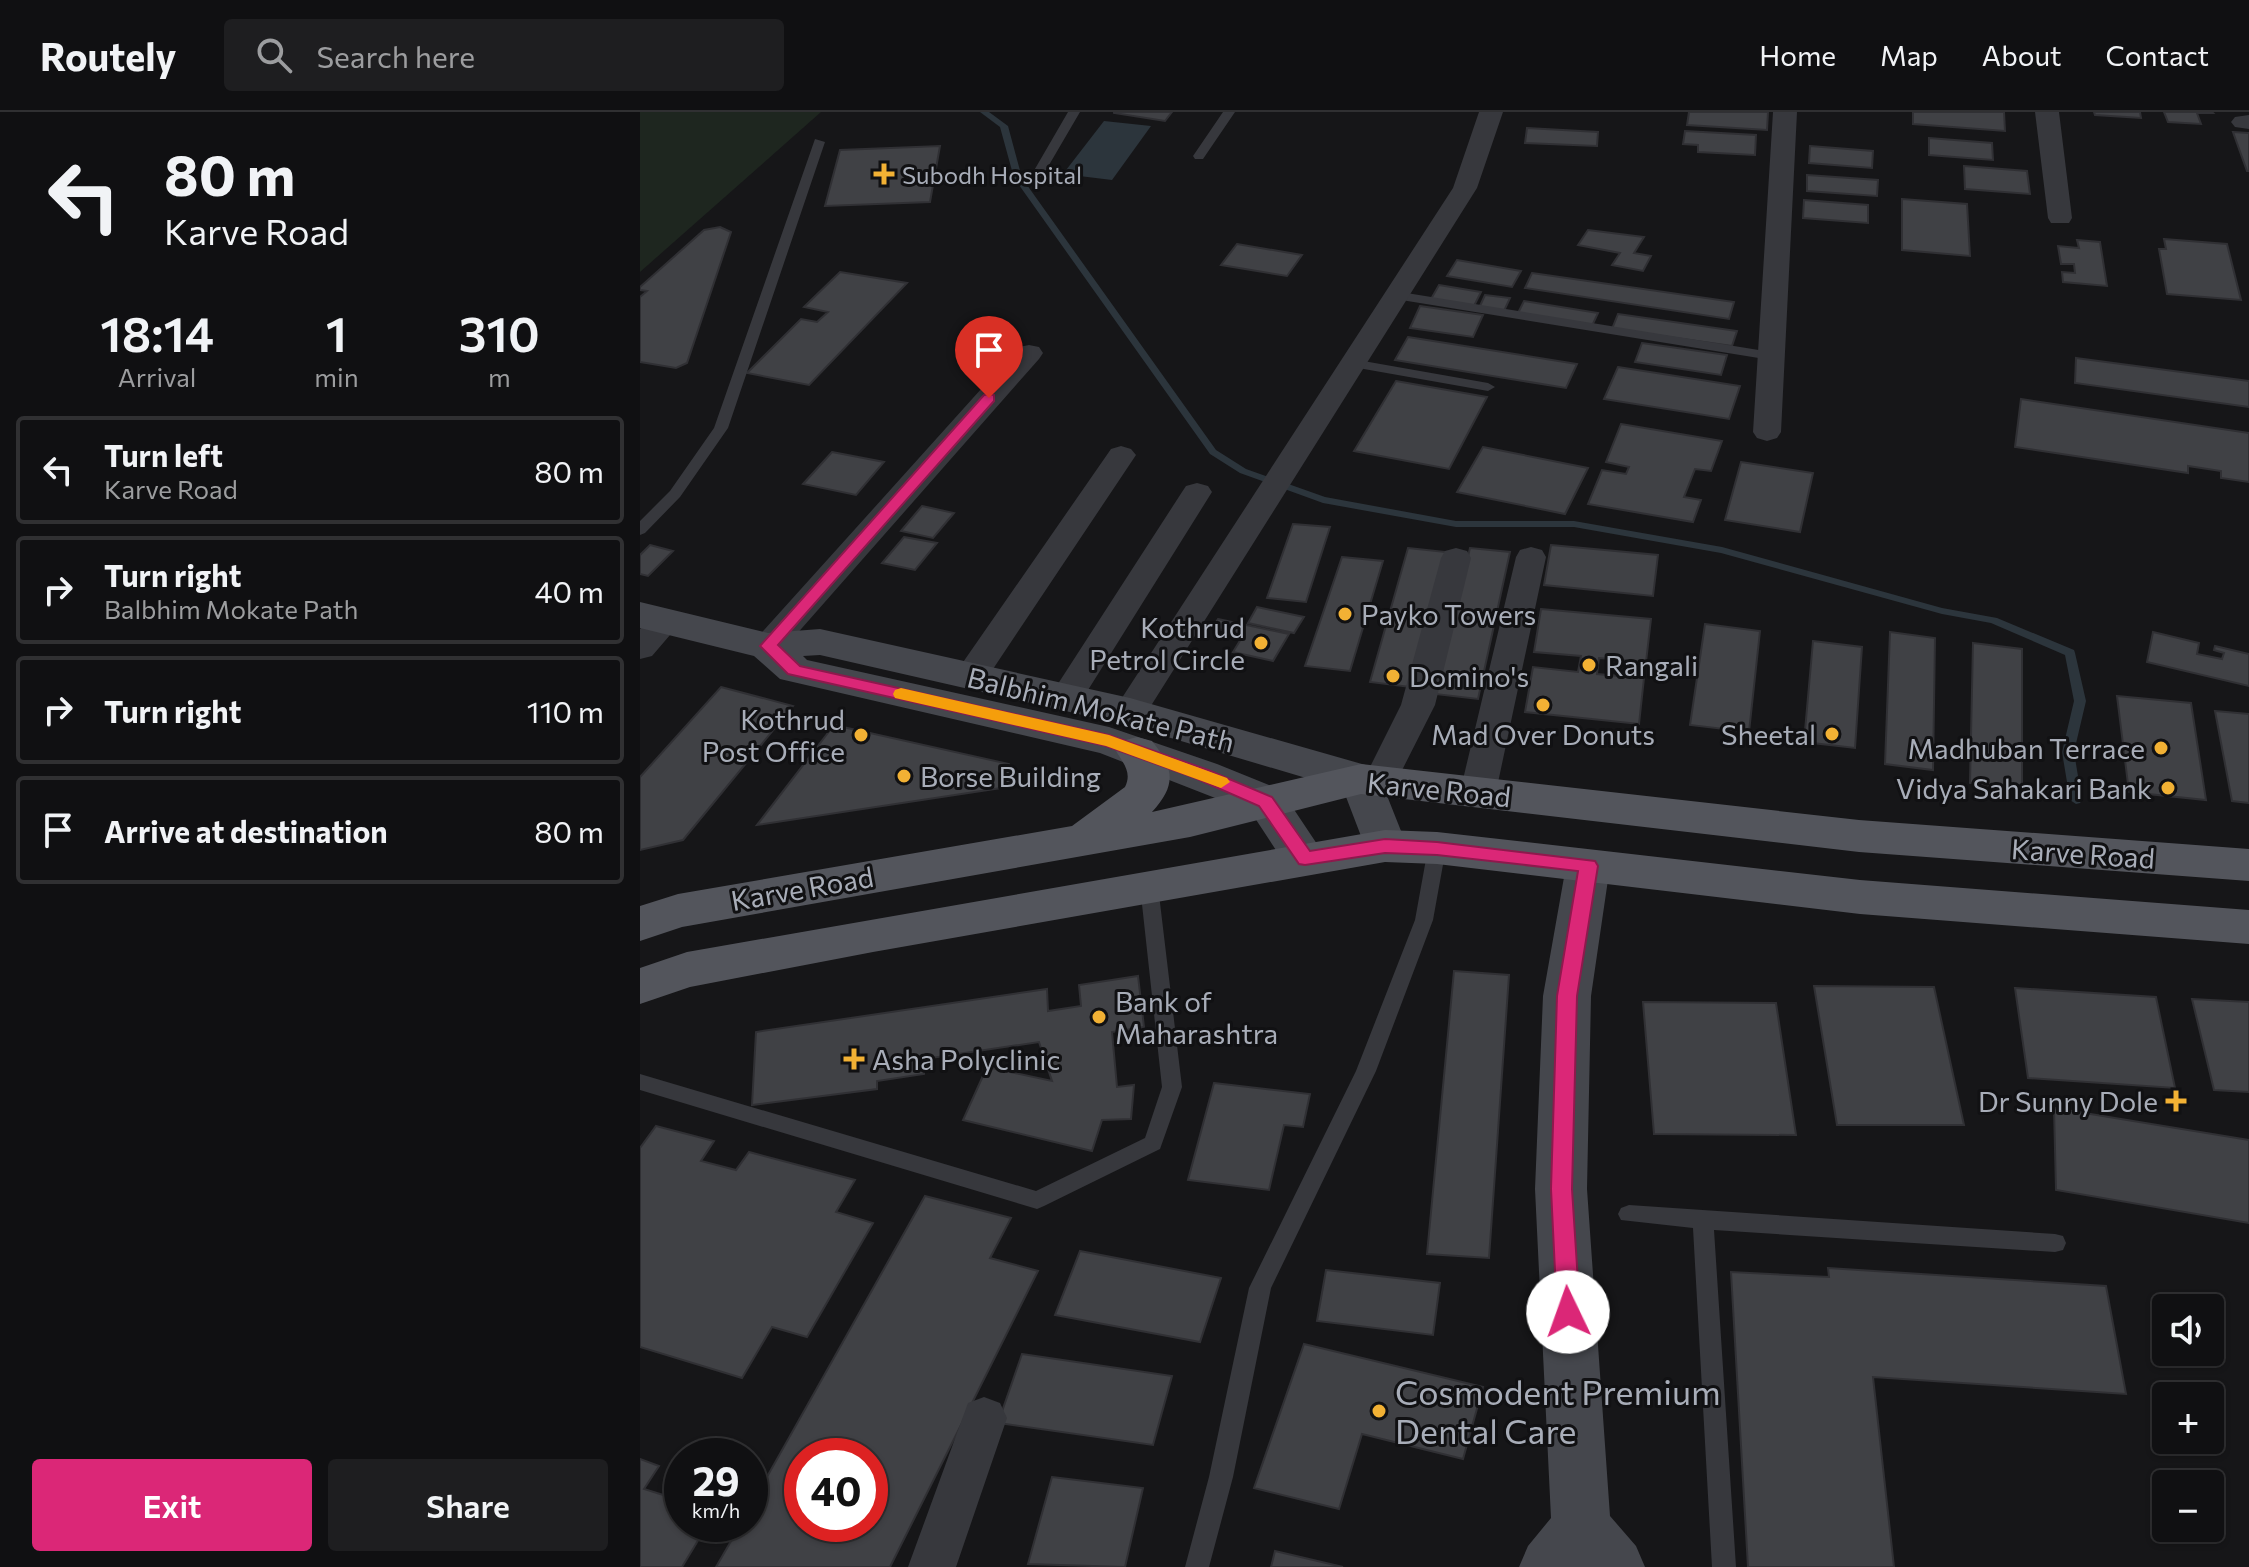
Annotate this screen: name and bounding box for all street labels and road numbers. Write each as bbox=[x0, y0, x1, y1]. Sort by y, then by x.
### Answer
street label: Balbhim Mokate Path bbox=[964, 659, 1238, 759]
street label: Karve Road bbox=[1366, 765, 1512, 813]
street label: Karve Road bbox=[2010, 831, 2156, 875]
street label: Karve Road bbox=[728, 859, 876, 917]

